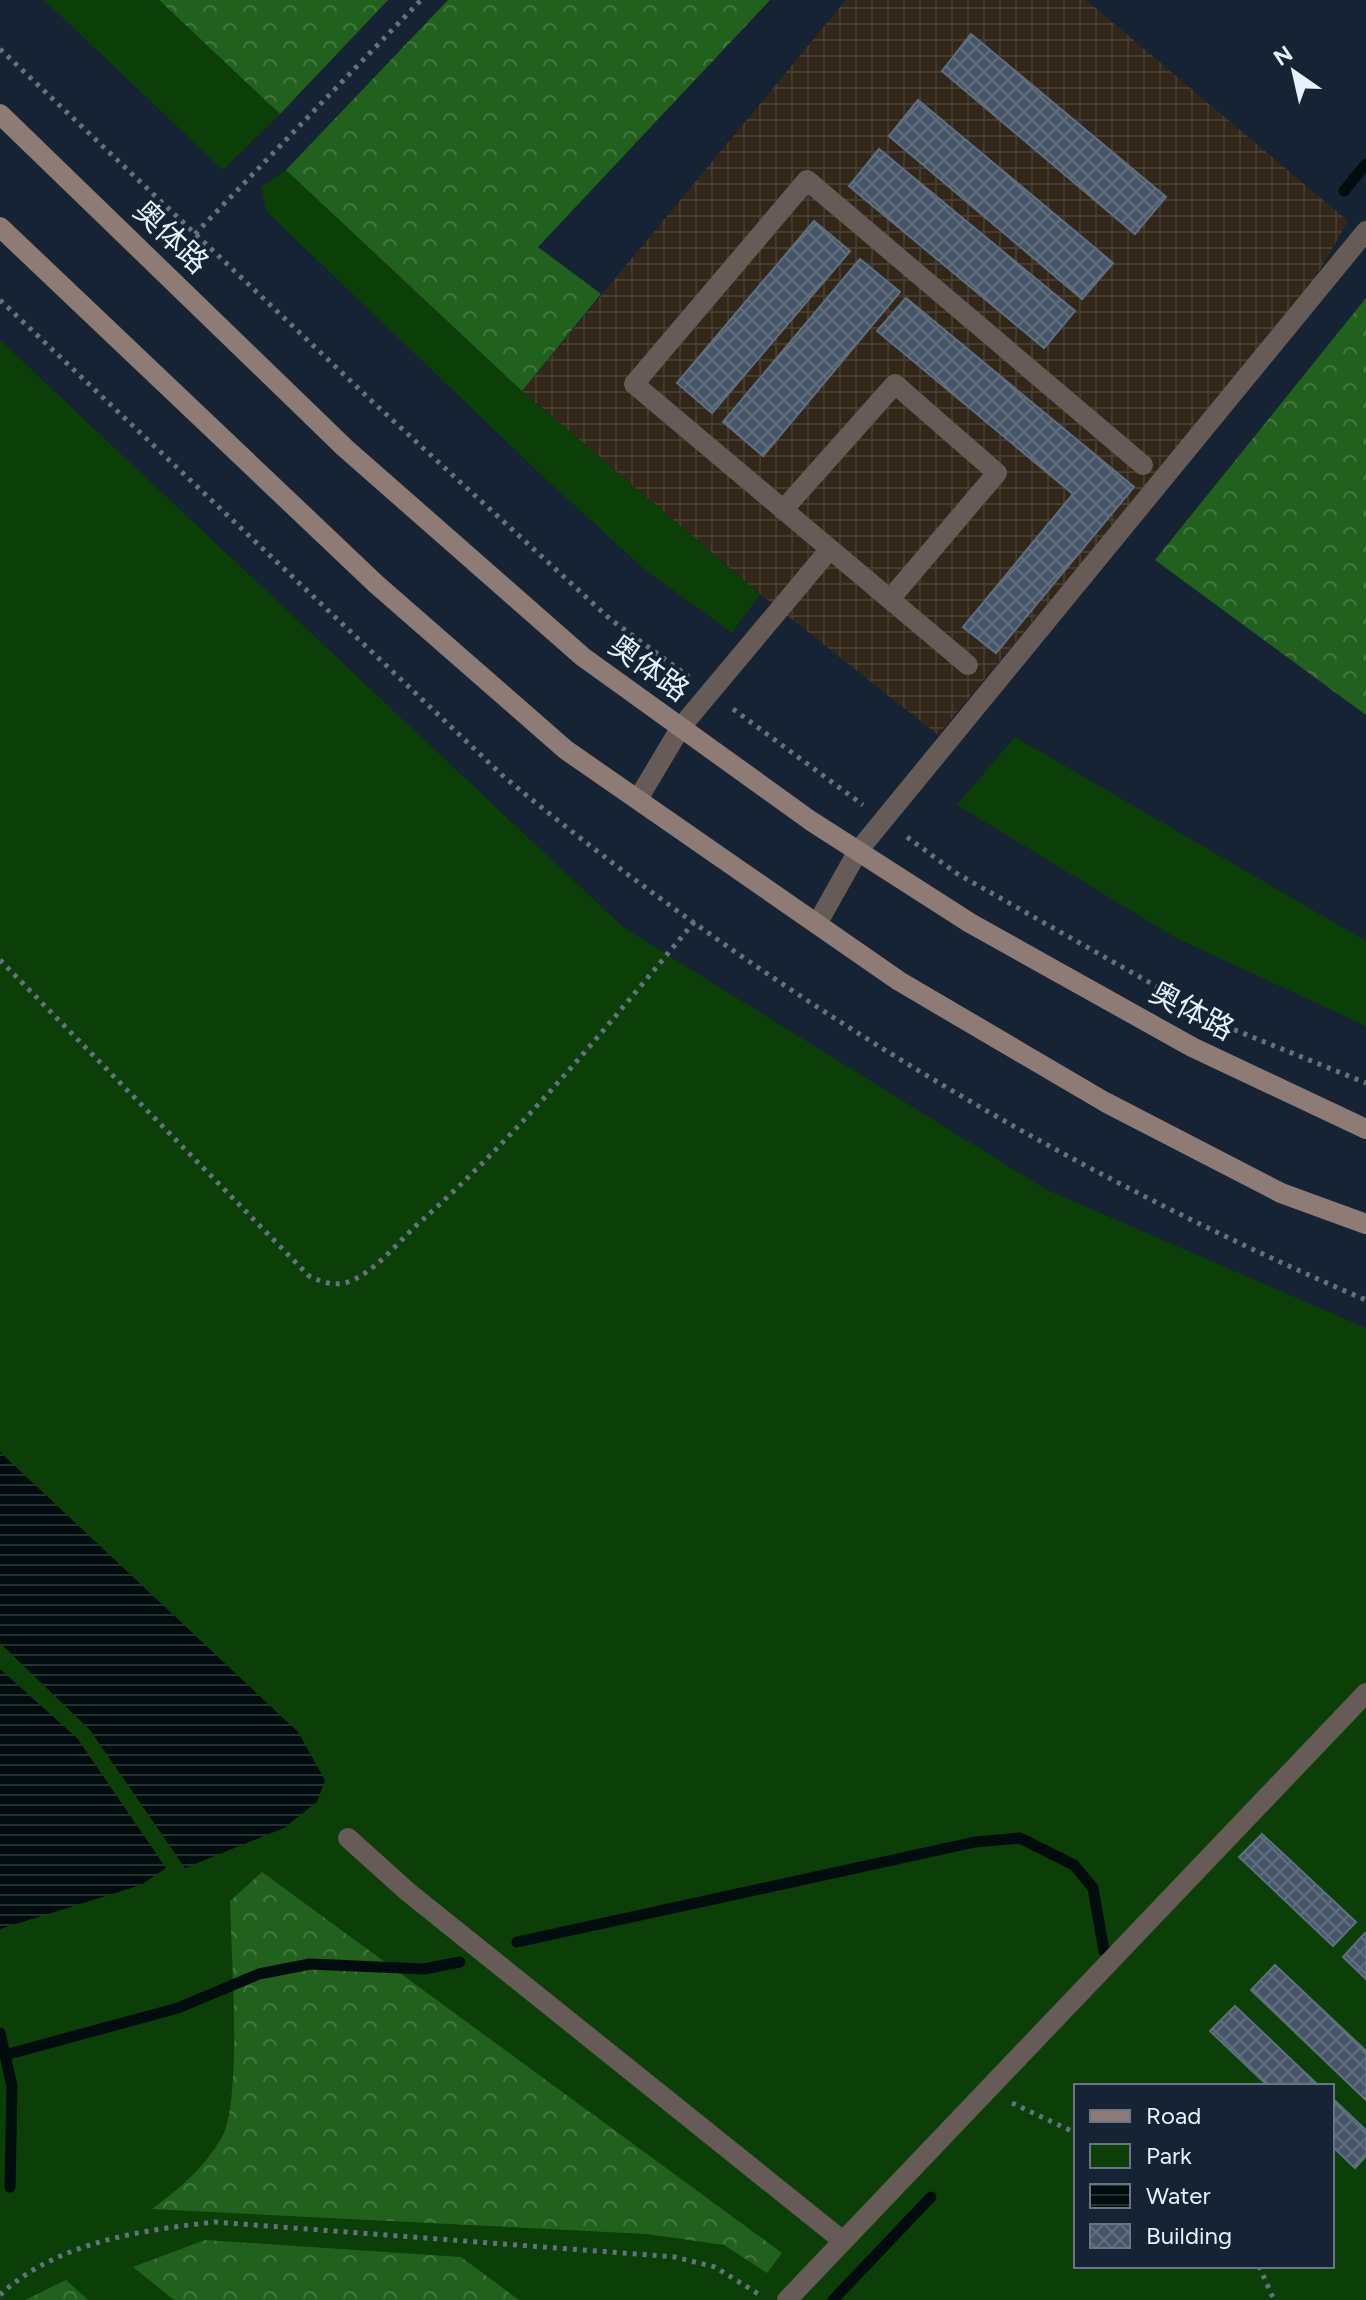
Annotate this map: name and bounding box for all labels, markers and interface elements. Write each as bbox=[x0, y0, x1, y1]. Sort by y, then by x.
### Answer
north arrow bbox=[1254, 32, 1334, 112]
text: N bbox=[1268, 40, 1298, 72]
street label: 奥体路 bbox=[126, 192, 217, 281]
street label: 奥体路 bbox=[602, 626, 697, 709]
street label: 奥体路 bbox=[1144, 973, 1241, 1048]
legend bbox=[1074, 2084, 1334, 2268]
text: Road bbox=[1146, 2101, 1201, 2130]
text: Park bbox=[1146, 2141, 1192, 2170]
text: Water bbox=[1146, 2181, 1211, 2210]
text: Building bbox=[1146, 2221, 1232, 2250]

